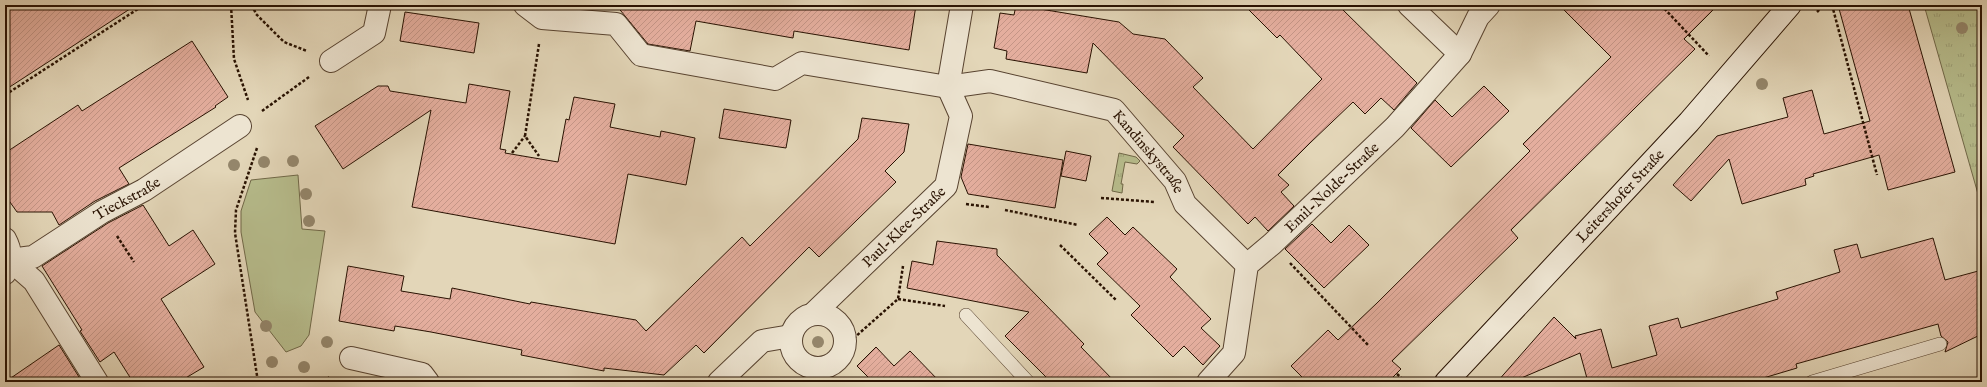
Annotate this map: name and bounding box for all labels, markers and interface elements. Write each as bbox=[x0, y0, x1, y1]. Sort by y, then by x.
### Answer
street label: Kandinskystraße bbox=[1108, 106, 1188, 196]
street label: Emil-Nolde-Straße bbox=[1281, 138, 1383, 237]
street label: Leitershofer Straße bbox=[1572, 145, 1669, 247]
street label: Tieckstraße bbox=[90, 173, 164, 225]
street label: Paul-Klee-Straße bbox=[858, 182, 950, 272]

